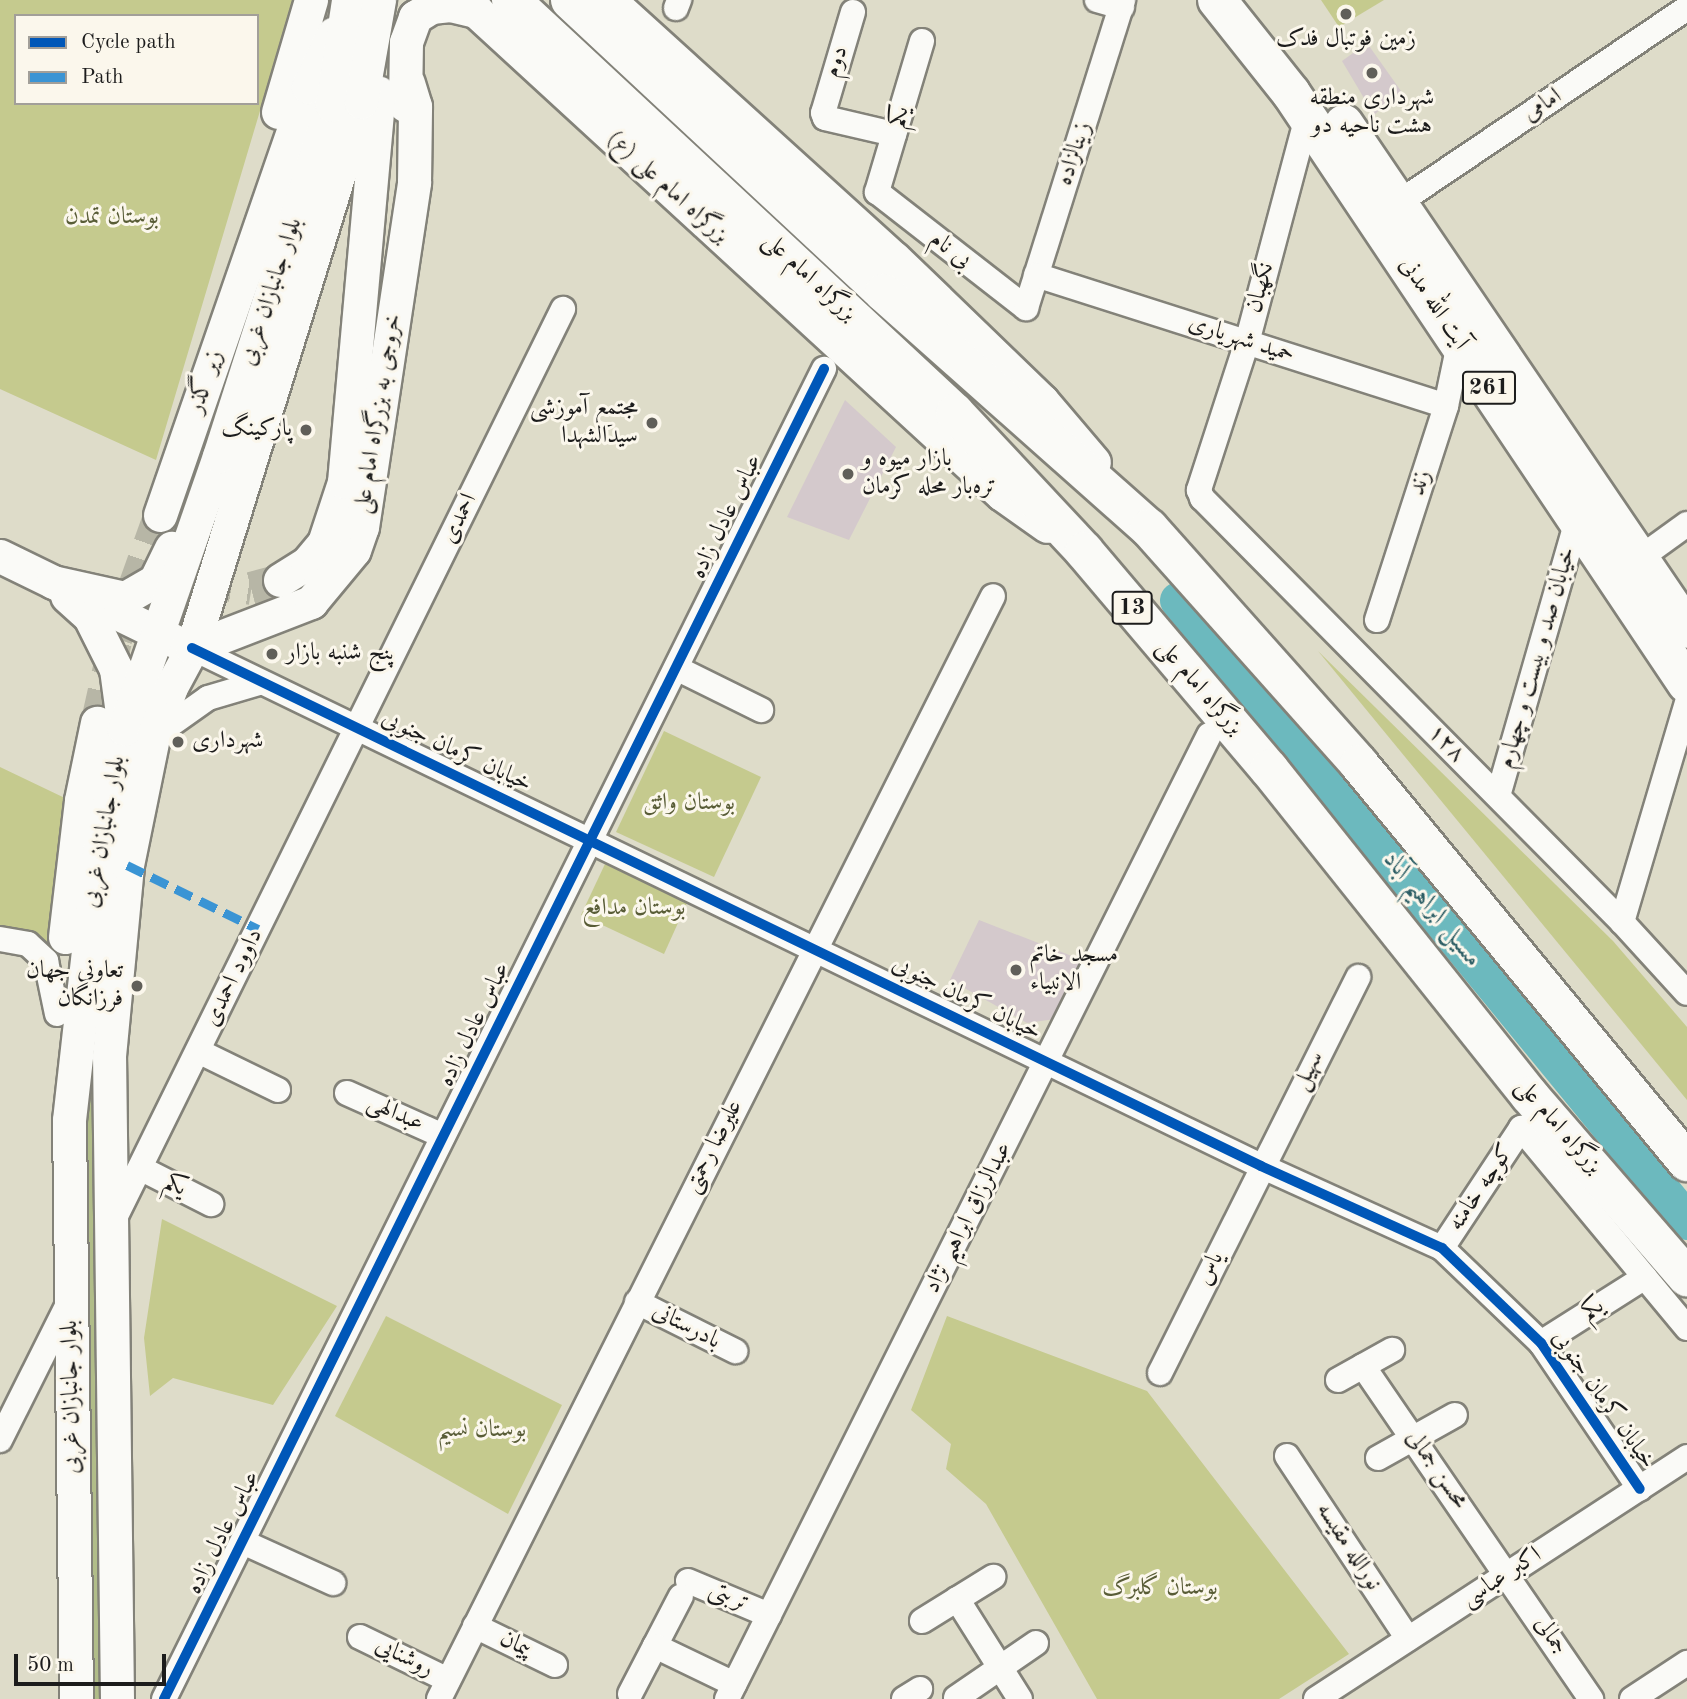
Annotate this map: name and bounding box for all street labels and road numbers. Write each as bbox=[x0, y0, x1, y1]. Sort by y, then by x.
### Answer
street label: دوم bbox=[818, 43, 856, 81]
street label: امامی bbox=[1518, 83, 1568, 129]
street label: یکم bbox=[883, 103, 917, 131]
street label: زینالزاده bbox=[1051, 119, 1099, 189]
street label: بزرگراه امام علی (ع) bbox=[600, 125, 734, 251]
street label: بلوار جانبازان غربی bbox=[235, 214, 309, 370]
street label: بی نام bbox=[923, 226, 977, 276]
street label: بزرگراه امام علی bbox=[756, 227, 862, 329]
street label: آیت الله مدنی bbox=[1392, 252, 1474, 356]
street label: نگهبان bbox=[1241, 260, 1281, 316]
street label: حمید شهریاری bbox=[1184, 309, 1298, 371]
street label: خروجی به بزرگراه امام علی bbox=[349, 312, 409, 516]
street label: زیر گذر bbox=[182, 347, 230, 417]
road number: 261 bbox=[1461, 368, 1517, 408]
street label: عباس عادل زاده bbox=[685, 450, 769, 584]
street label: زند bbox=[1403, 467, 1439, 499]
street label: احمدی bbox=[436, 489, 484, 549]
street label: خیابان صد و بیست و چهارم bbox=[1493, 544, 1583, 772]
road number: 13 bbox=[1111, 588, 1153, 628]
street label: بزرگراه امام علی bbox=[1149, 634, 1249, 742]
street label: خیابان کرمان جنوبی bbox=[376, 705, 536, 799]
street label: ۱۲۸ bbox=[1421, 719, 1471, 769]
street label: بلوار جانبازان غربی bbox=[77, 754, 133, 910]
street label: داوود احمدی bbox=[198, 924, 270, 1032]
street label: خیابان کرمان جنوبی bbox=[887, 950, 1045, 1048]
street label: عباس عادل زاده bbox=[433, 958, 517, 1092]
street label: سهیل bbox=[1287, 1046, 1331, 1096]
street label: بزرگراه امام علی bbox=[1508, 1073, 1608, 1181]
street label: عبدالهی bbox=[362, 1089, 428, 1139]
street label: علیرضا رحمتی bbox=[678, 1096, 750, 1198]
street label: عبدالرزاق ابراهیم نژاد bbox=[919, 1138, 1019, 1298]
street label: کوچه خامنه bbox=[1442, 1139, 1522, 1237]
street label: یکم bbox=[159, 1168, 191, 1204]
street label: یاس bbox=[1191, 1247, 1231, 1291]
street label: یکم bbox=[1576, 1292, 1610, 1328]
street label: بادرستانی bbox=[647, 1298, 725, 1356]
street label: بلوار جانبازان غربی bbox=[56, 1320, 88, 1474]
street label: خیابان کرمان جنوبی bbox=[1545, 1325, 1661, 1475]
street label: محسن جمالی bbox=[1398, 1425, 1474, 1515]
street label: عباس عادل زاده bbox=[181, 1466, 267, 1600]
street label: نورالله مقیسه bbox=[1309, 1498, 1387, 1596]
street label: اکبر عباسی bbox=[1457, 1542, 1547, 1614]
street label: تربتی bbox=[704, 1577, 752, 1619]
street label: جمالی bbox=[1527, 1611, 1573, 1661]
street label: پیمان bbox=[494, 1625, 536, 1665]
street label: روشنایی bbox=[370, 1632, 438, 1684]

